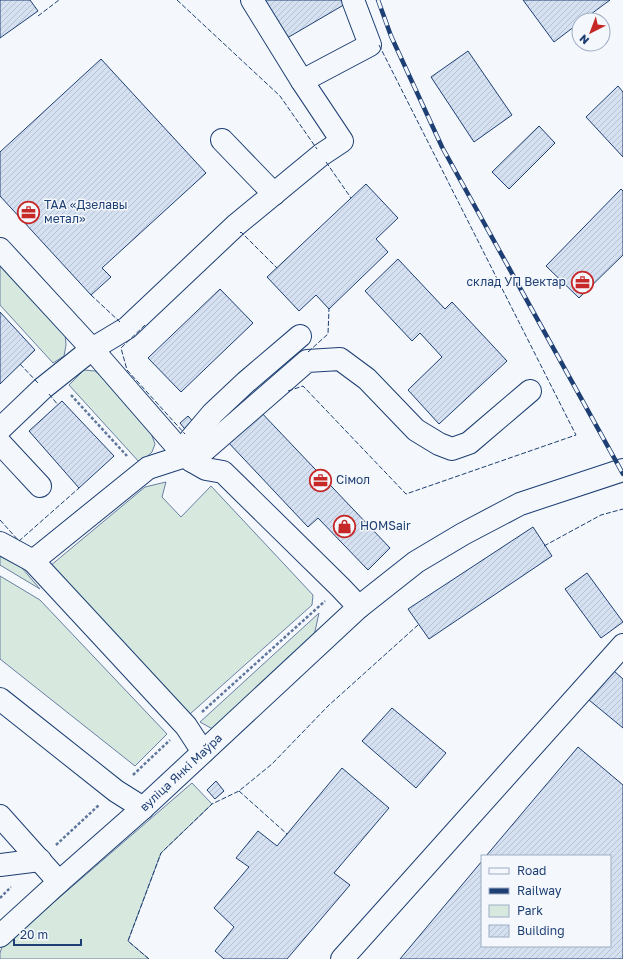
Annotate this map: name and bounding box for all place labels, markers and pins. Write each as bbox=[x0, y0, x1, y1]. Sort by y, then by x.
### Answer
place label: ТАА «Дзелавы метал» bbox=[44, 197, 128, 226]
office icon: ТАА «Дзелавы метал» bbox=[16, 199, 42, 225]
office icon: склад УП Вектар bbox=[569, 269, 595, 295]
place label: склад УП Вектар bbox=[467, 274, 566, 289]
office icon: Сімол bbox=[308, 467, 334, 493]
place label: Сімол bbox=[336, 472, 370, 487]
shop icon: HOMSair bbox=[332, 513, 358, 539]
place label: HOMSair bbox=[360, 518, 411, 533]

